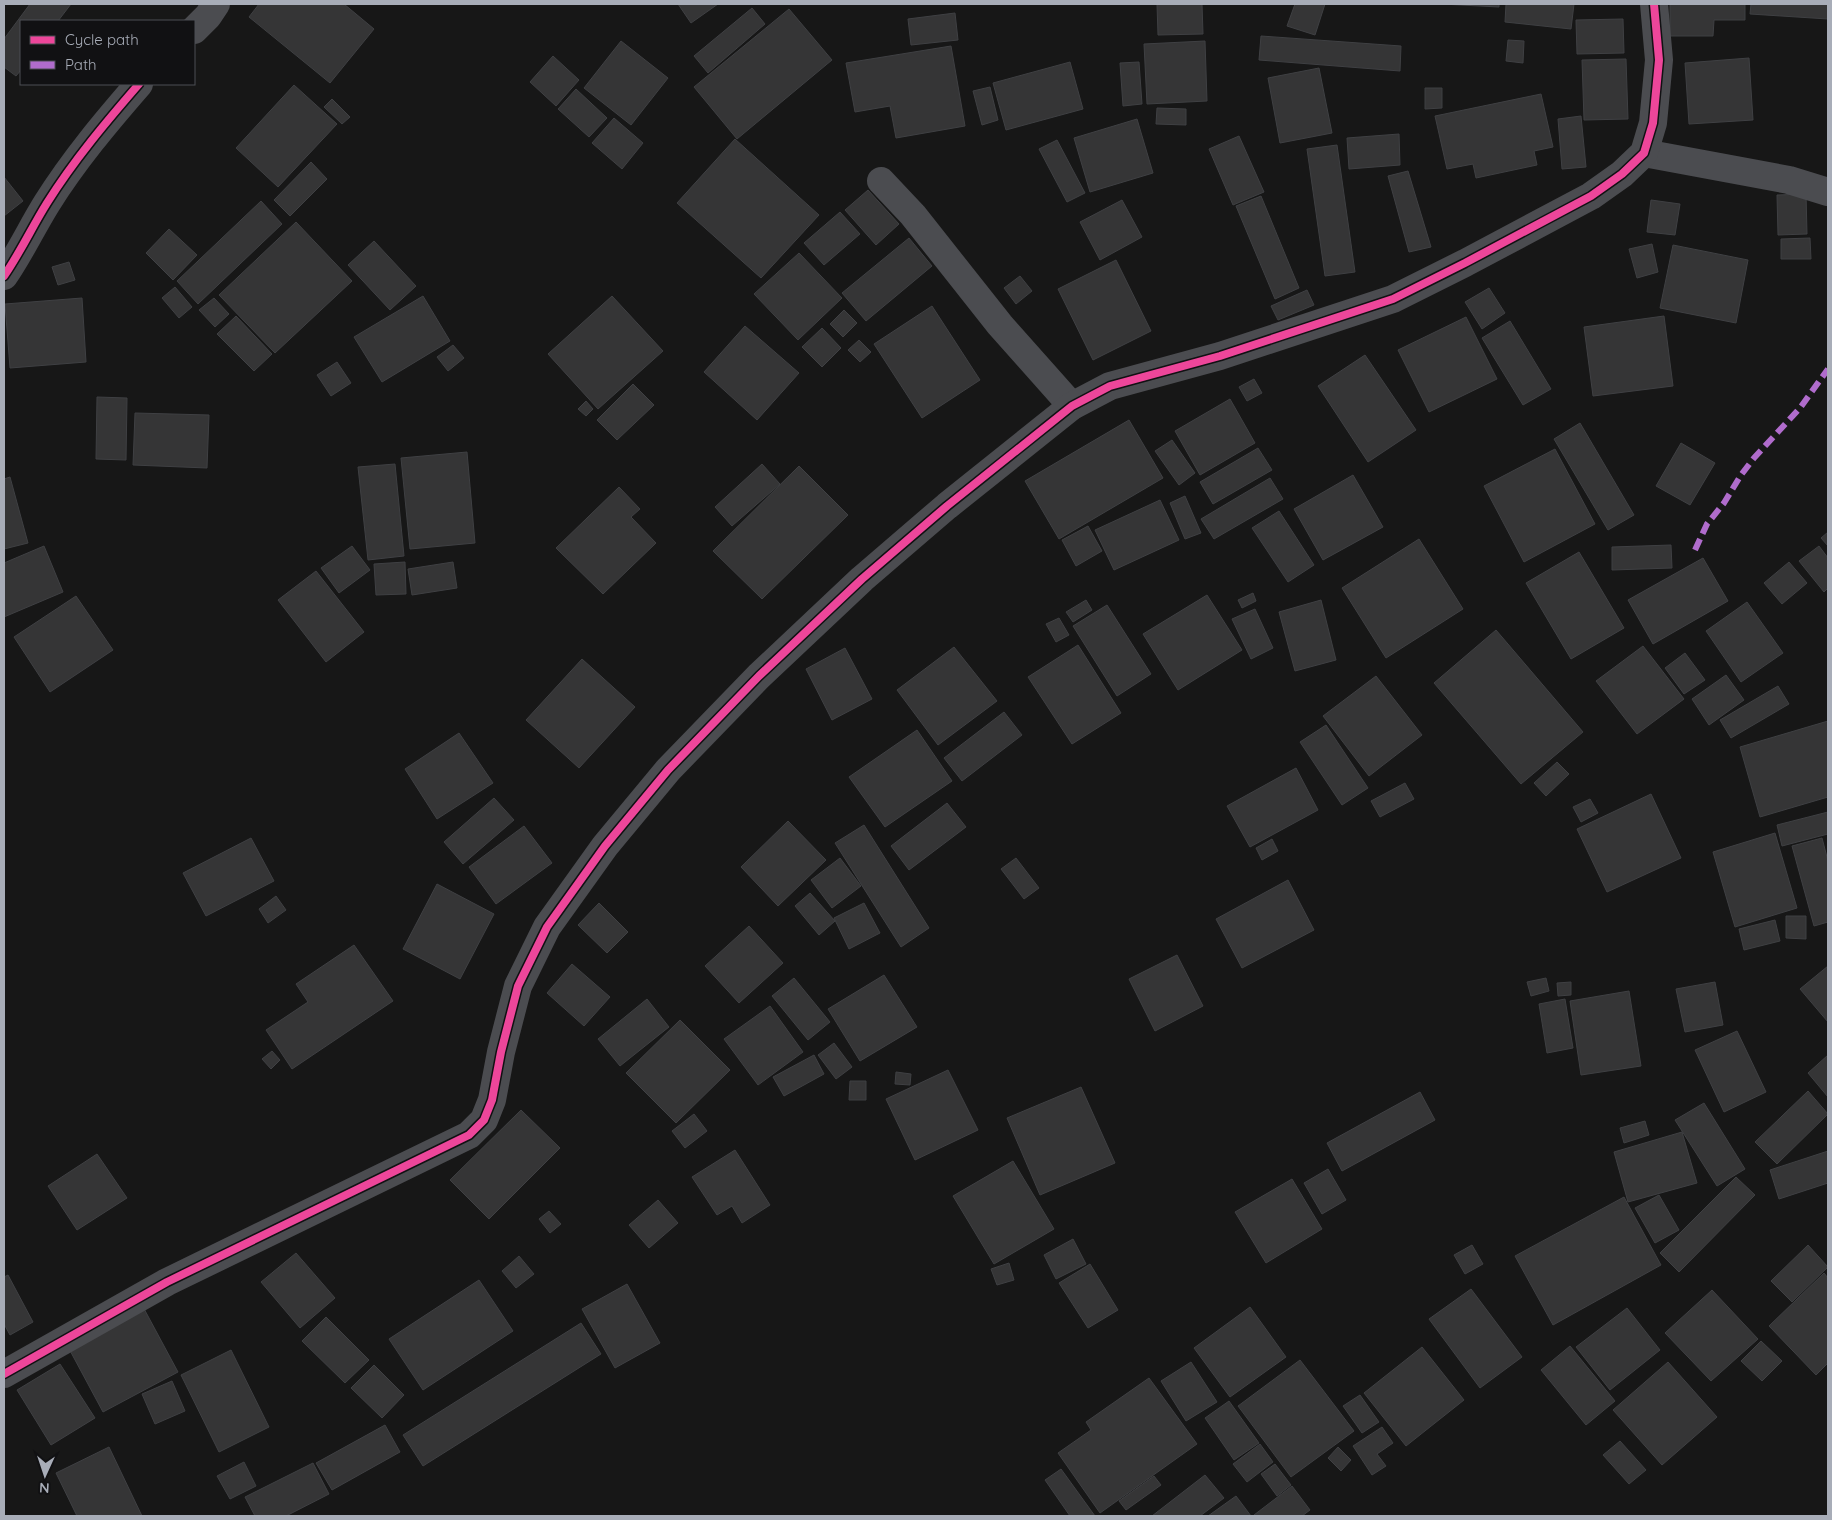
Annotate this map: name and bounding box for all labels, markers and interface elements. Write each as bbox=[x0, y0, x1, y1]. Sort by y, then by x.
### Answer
legend bbox=[20, 20, 195, 85]
text: Cycle path bbox=[65, 30, 139, 49]
text: Path bbox=[65, 55, 97, 74]
north arrow bbox=[20, 1450, 70, 1500]
text: N bbox=[39, 1479, 50, 1497]

